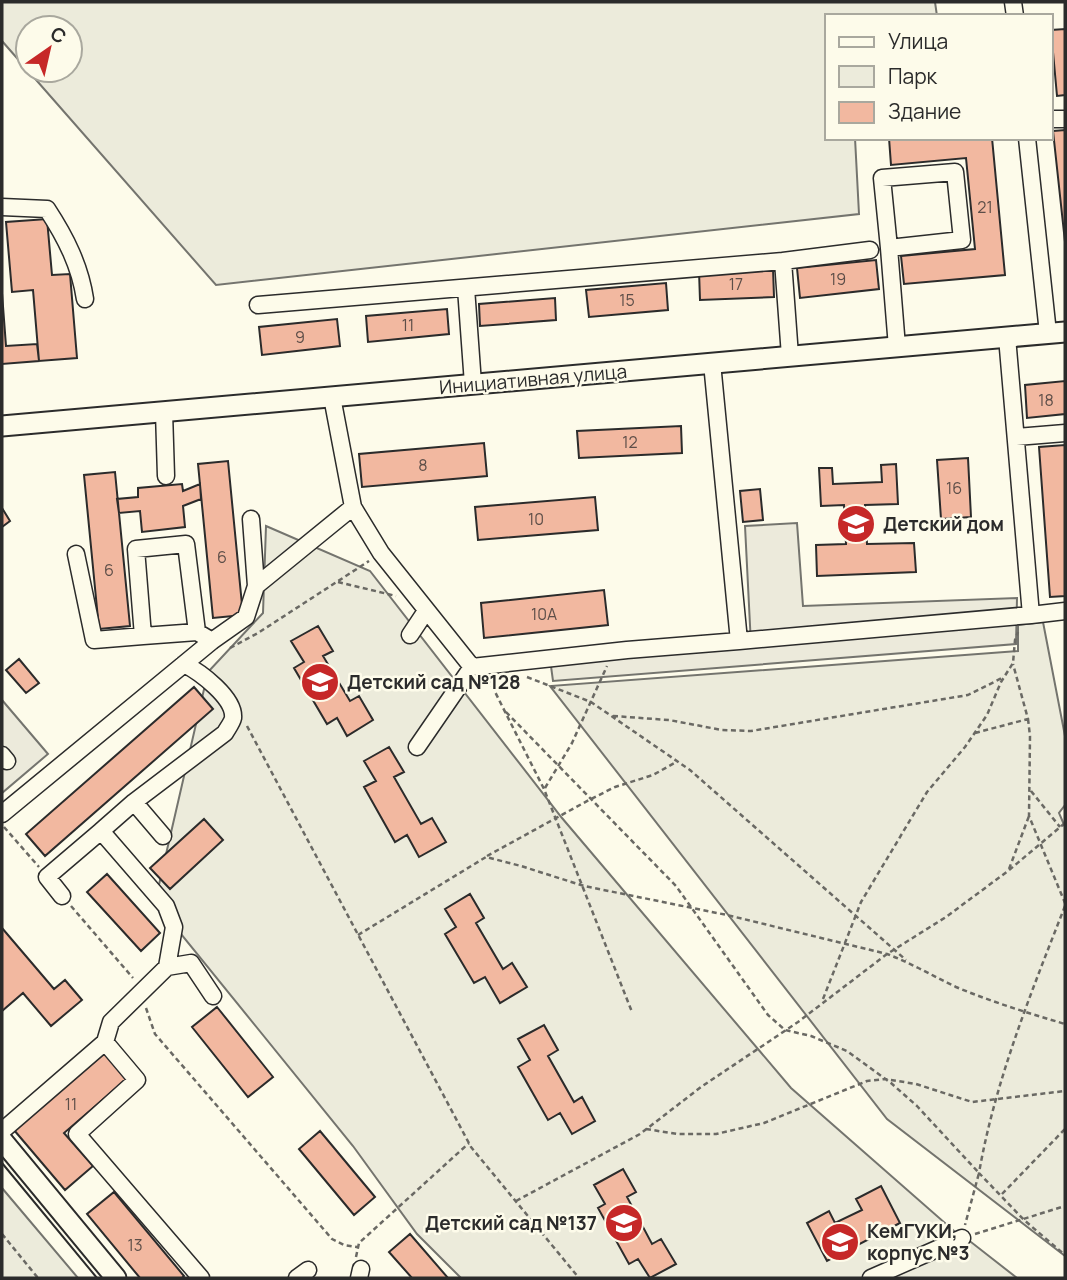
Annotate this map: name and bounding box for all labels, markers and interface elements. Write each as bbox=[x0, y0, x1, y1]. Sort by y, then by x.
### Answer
north arrow bbox=[14, 14, 84, 84]
legend bbox=[825, 14, 1053, 140]
text: С bbox=[45, 20, 72, 50]
text: Улица bbox=[888, 27, 948, 55]
text: Парк bbox=[888, 62, 938, 90]
text: Здание bbox=[888, 97, 961, 125]
house number: 21 bbox=[977, 196, 993, 218]
house number: 19 bbox=[830, 268, 846, 290]
house number: 17 bbox=[729, 273, 743, 295]
house number: 15 bbox=[619, 289, 635, 311]
house number: 11 bbox=[402, 314, 414, 336]
house number: 9 bbox=[295, 326, 305, 348]
street label: Инициативная улица bbox=[438, 358, 628, 400]
house number: 18 bbox=[1038, 389, 1054, 411]
house number: 12 bbox=[622, 431, 638, 453]
house number: 8 bbox=[418, 454, 428, 476]
house number: 16 bbox=[946, 477, 962, 499]
school or university icon: Детский дом bbox=[835, 503, 877, 545]
house number: 10 bbox=[528, 508, 544, 530]
place label: Детский дом bbox=[883, 511, 1004, 537]
house number: 6 bbox=[217, 546, 227, 568]
house number: 6 bbox=[104, 559, 114, 581]
house number: 10А bbox=[531, 603, 557, 625]
school or university icon: Детский сад №128 bbox=[299, 661, 341, 703]
place label: Детский сад №128 bbox=[347, 669, 521, 695]
house number: 11 bbox=[65, 1093, 77, 1115]
school or university icon: Детский сад №137 bbox=[603, 1202, 645, 1244]
place label: Детский сад №137 bbox=[425, 1210, 597, 1236]
place label: КемГУКИ, корпус №3 bbox=[867, 1218, 970, 1266]
school or university icon: КемГУКИ, корпус №3 bbox=[819, 1221, 861, 1263]
house number: 13 bbox=[127, 1234, 143, 1256]

